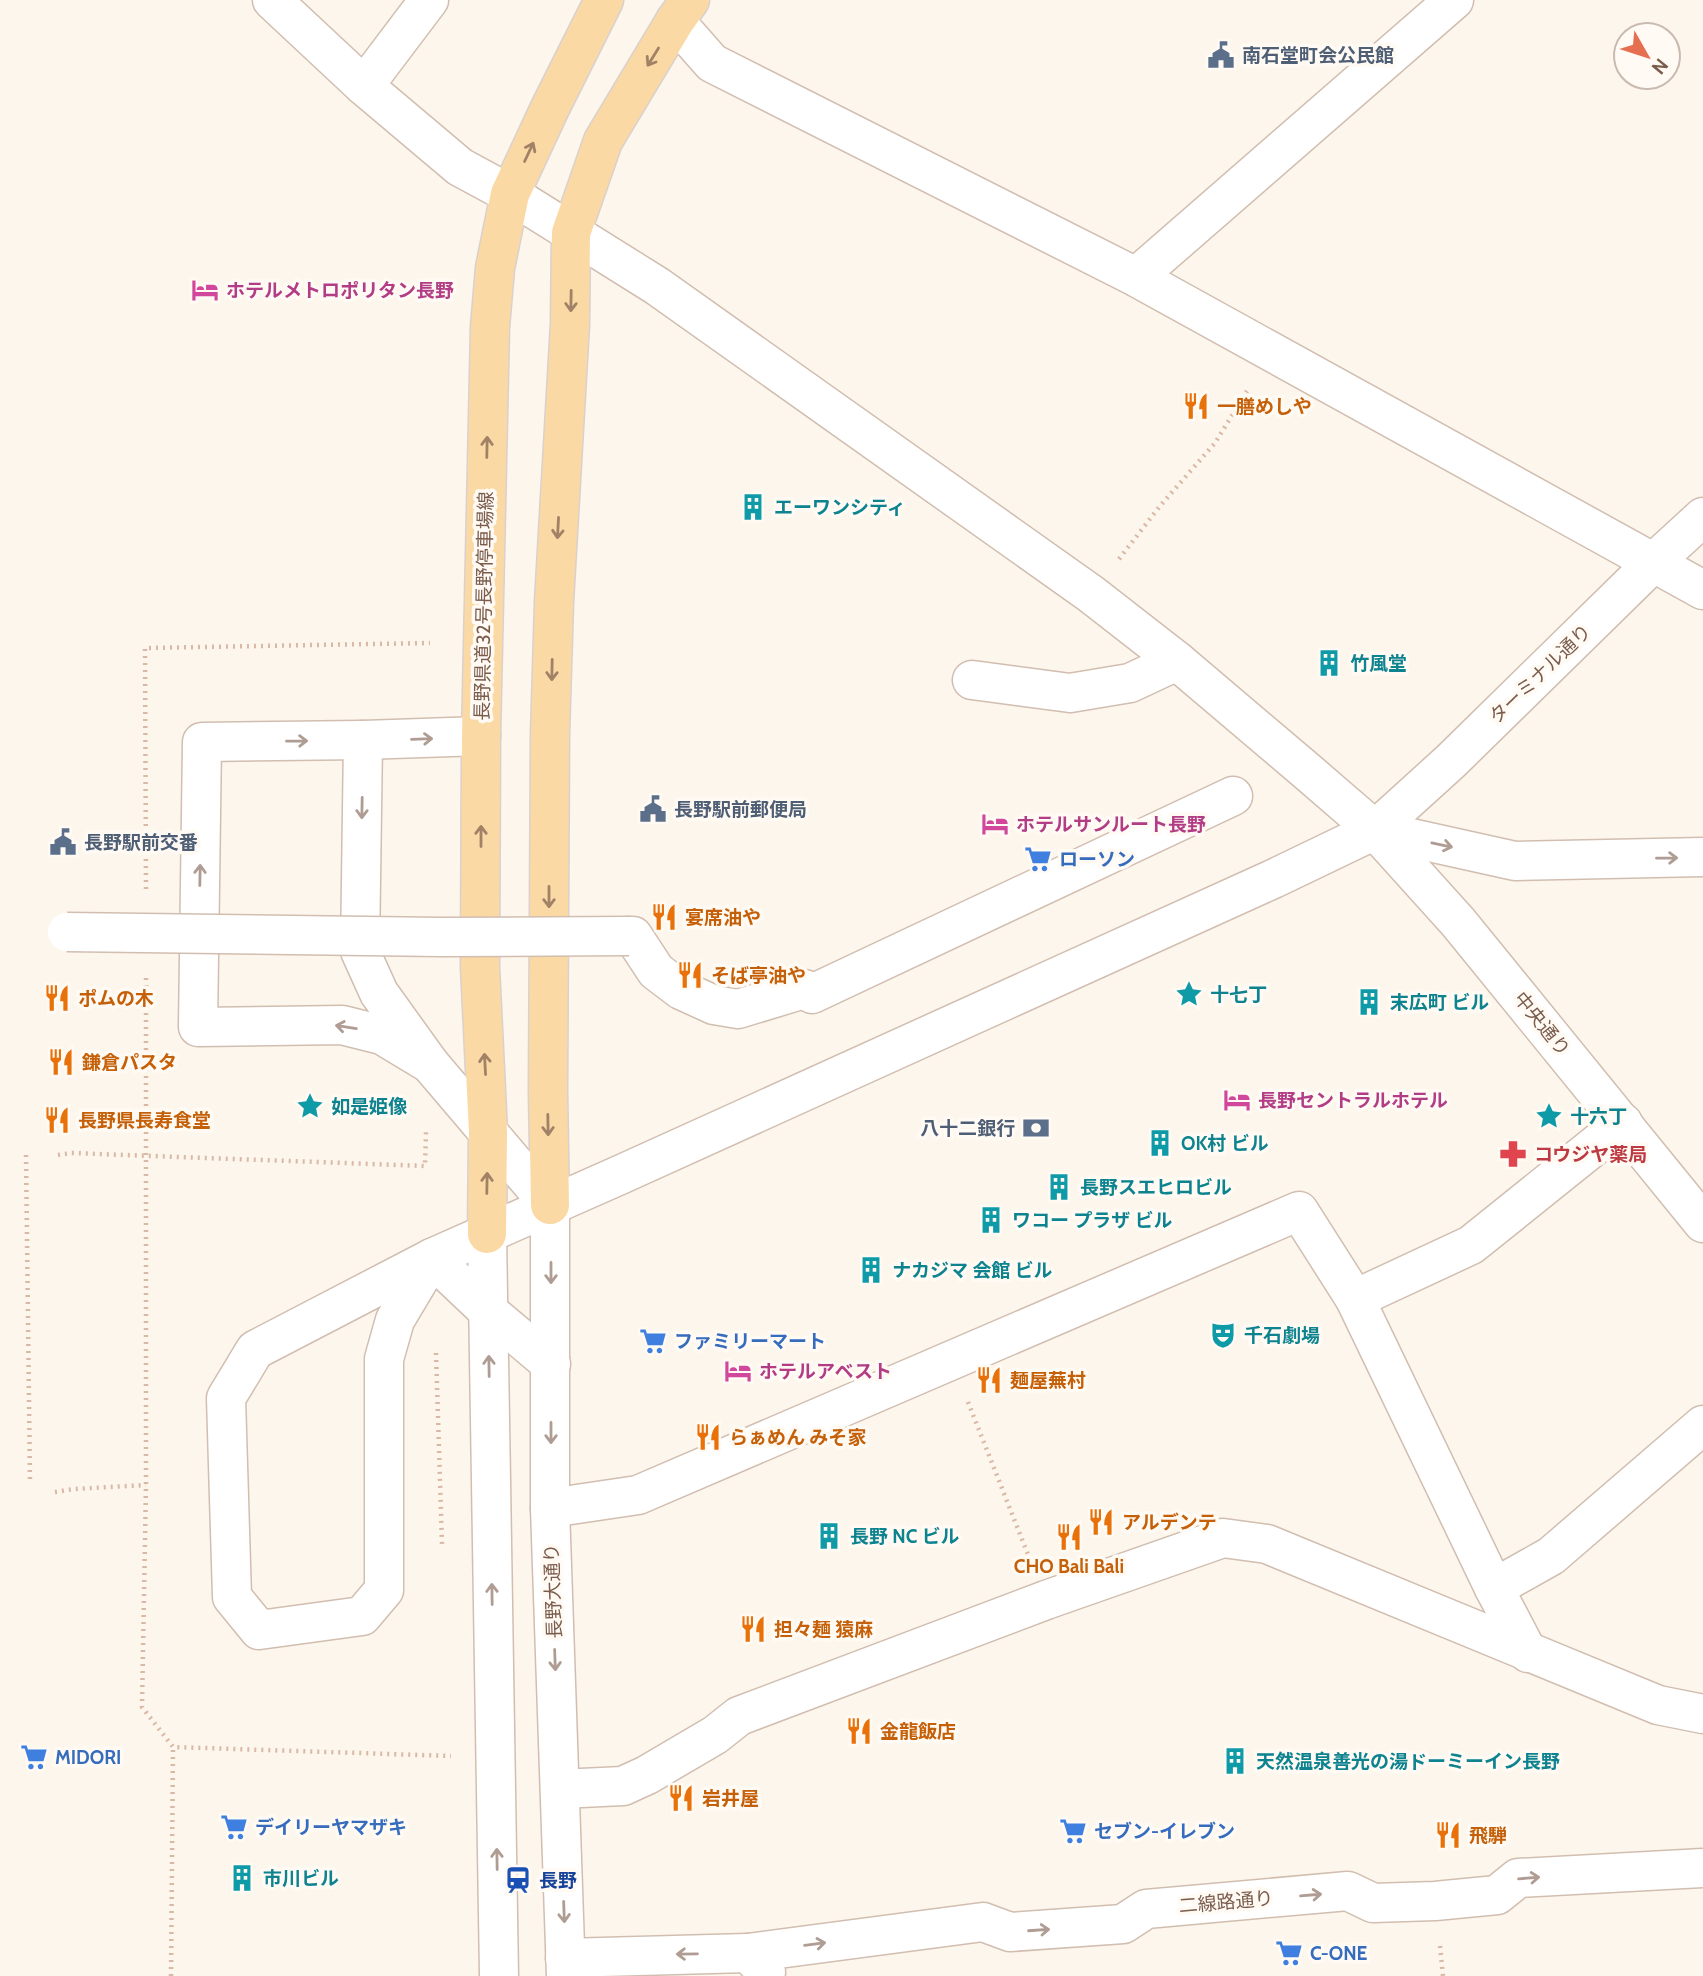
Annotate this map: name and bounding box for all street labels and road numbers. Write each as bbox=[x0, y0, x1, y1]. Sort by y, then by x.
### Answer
street label: 長野県道32号長野停車場線 bbox=[471, 491, 497, 721]
street label: ターミナル通り bbox=[1484, 620, 1596, 728]
street label: 中央通り bbox=[1509, 987, 1575, 1061]
street label: 長野大通り bbox=[540, 1543, 566, 1639]
street label: 二線路通り bbox=[1178, 1886, 1274, 1918]

